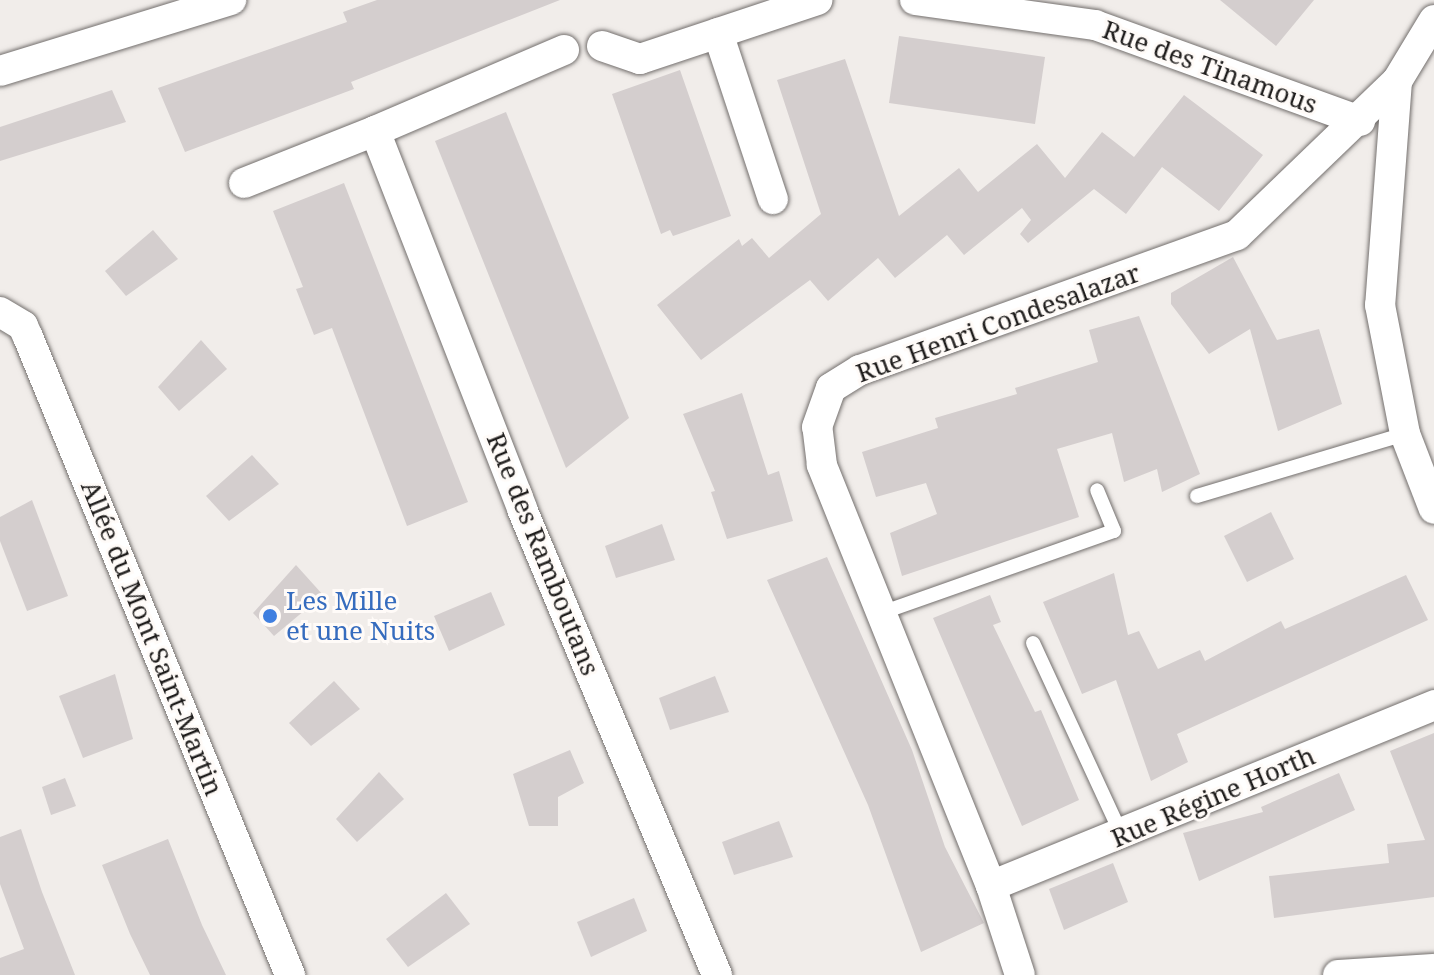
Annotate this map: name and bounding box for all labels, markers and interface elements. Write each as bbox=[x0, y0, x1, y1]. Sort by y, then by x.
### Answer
street label: Rue des Tinamous bbox=[1098, 14, 1322, 120]
street label: Rue Henri Condesalazar bbox=[852, 257, 1144, 389]
street label: Rue des Ramboutans bbox=[480, 428, 606, 680]
street label: Allée du Mont Saint-Martin bbox=[74, 476, 230, 800]
place label: Les Mille et une Nuits bbox=[286, 585, 435, 646]
marker: Les Mille et une Nuits bbox=[261, 607, 279, 625]
street label: Rue Régine Horth bbox=[1106, 740, 1320, 854]

